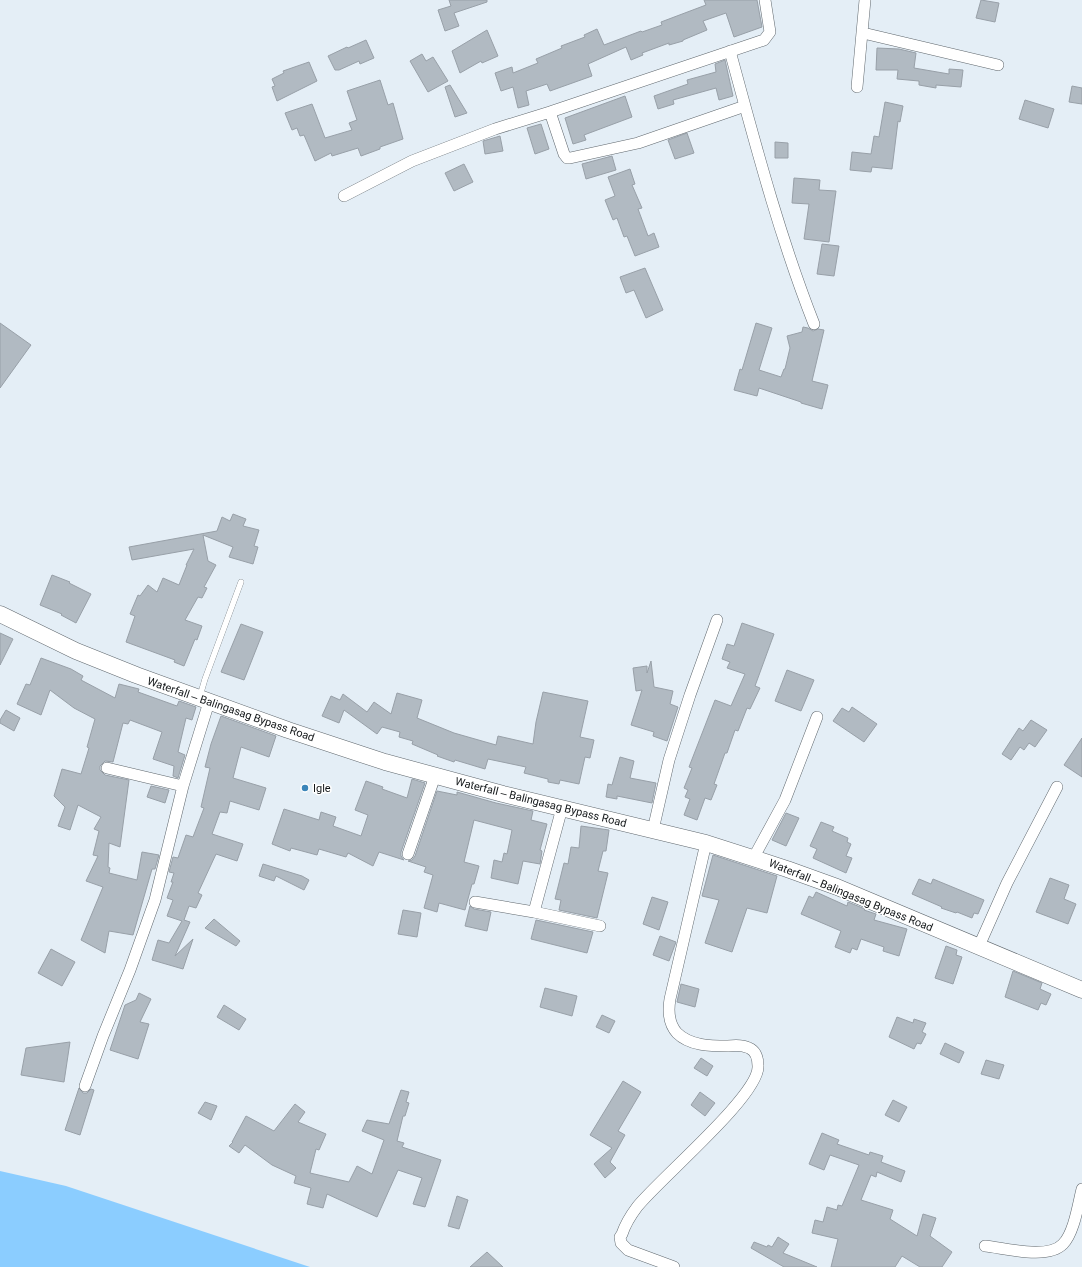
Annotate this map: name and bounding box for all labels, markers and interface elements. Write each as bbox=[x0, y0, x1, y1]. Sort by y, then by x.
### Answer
street label: Waterfall ‒ Balingasag Bypass Road bbox=[145, 675, 316, 744]
street label: Waterfall ‒ Balingasag Bypass Road bbox=[454, 775, 628, 830]
place label: Igle bbox=[313, 782, 331, 795]
marker: Igle bbox=[300, 783, 310, 793]
street label: Waterfall ‒ Balingasag Bypass Road bbox=[767, 856, 935, 934]

